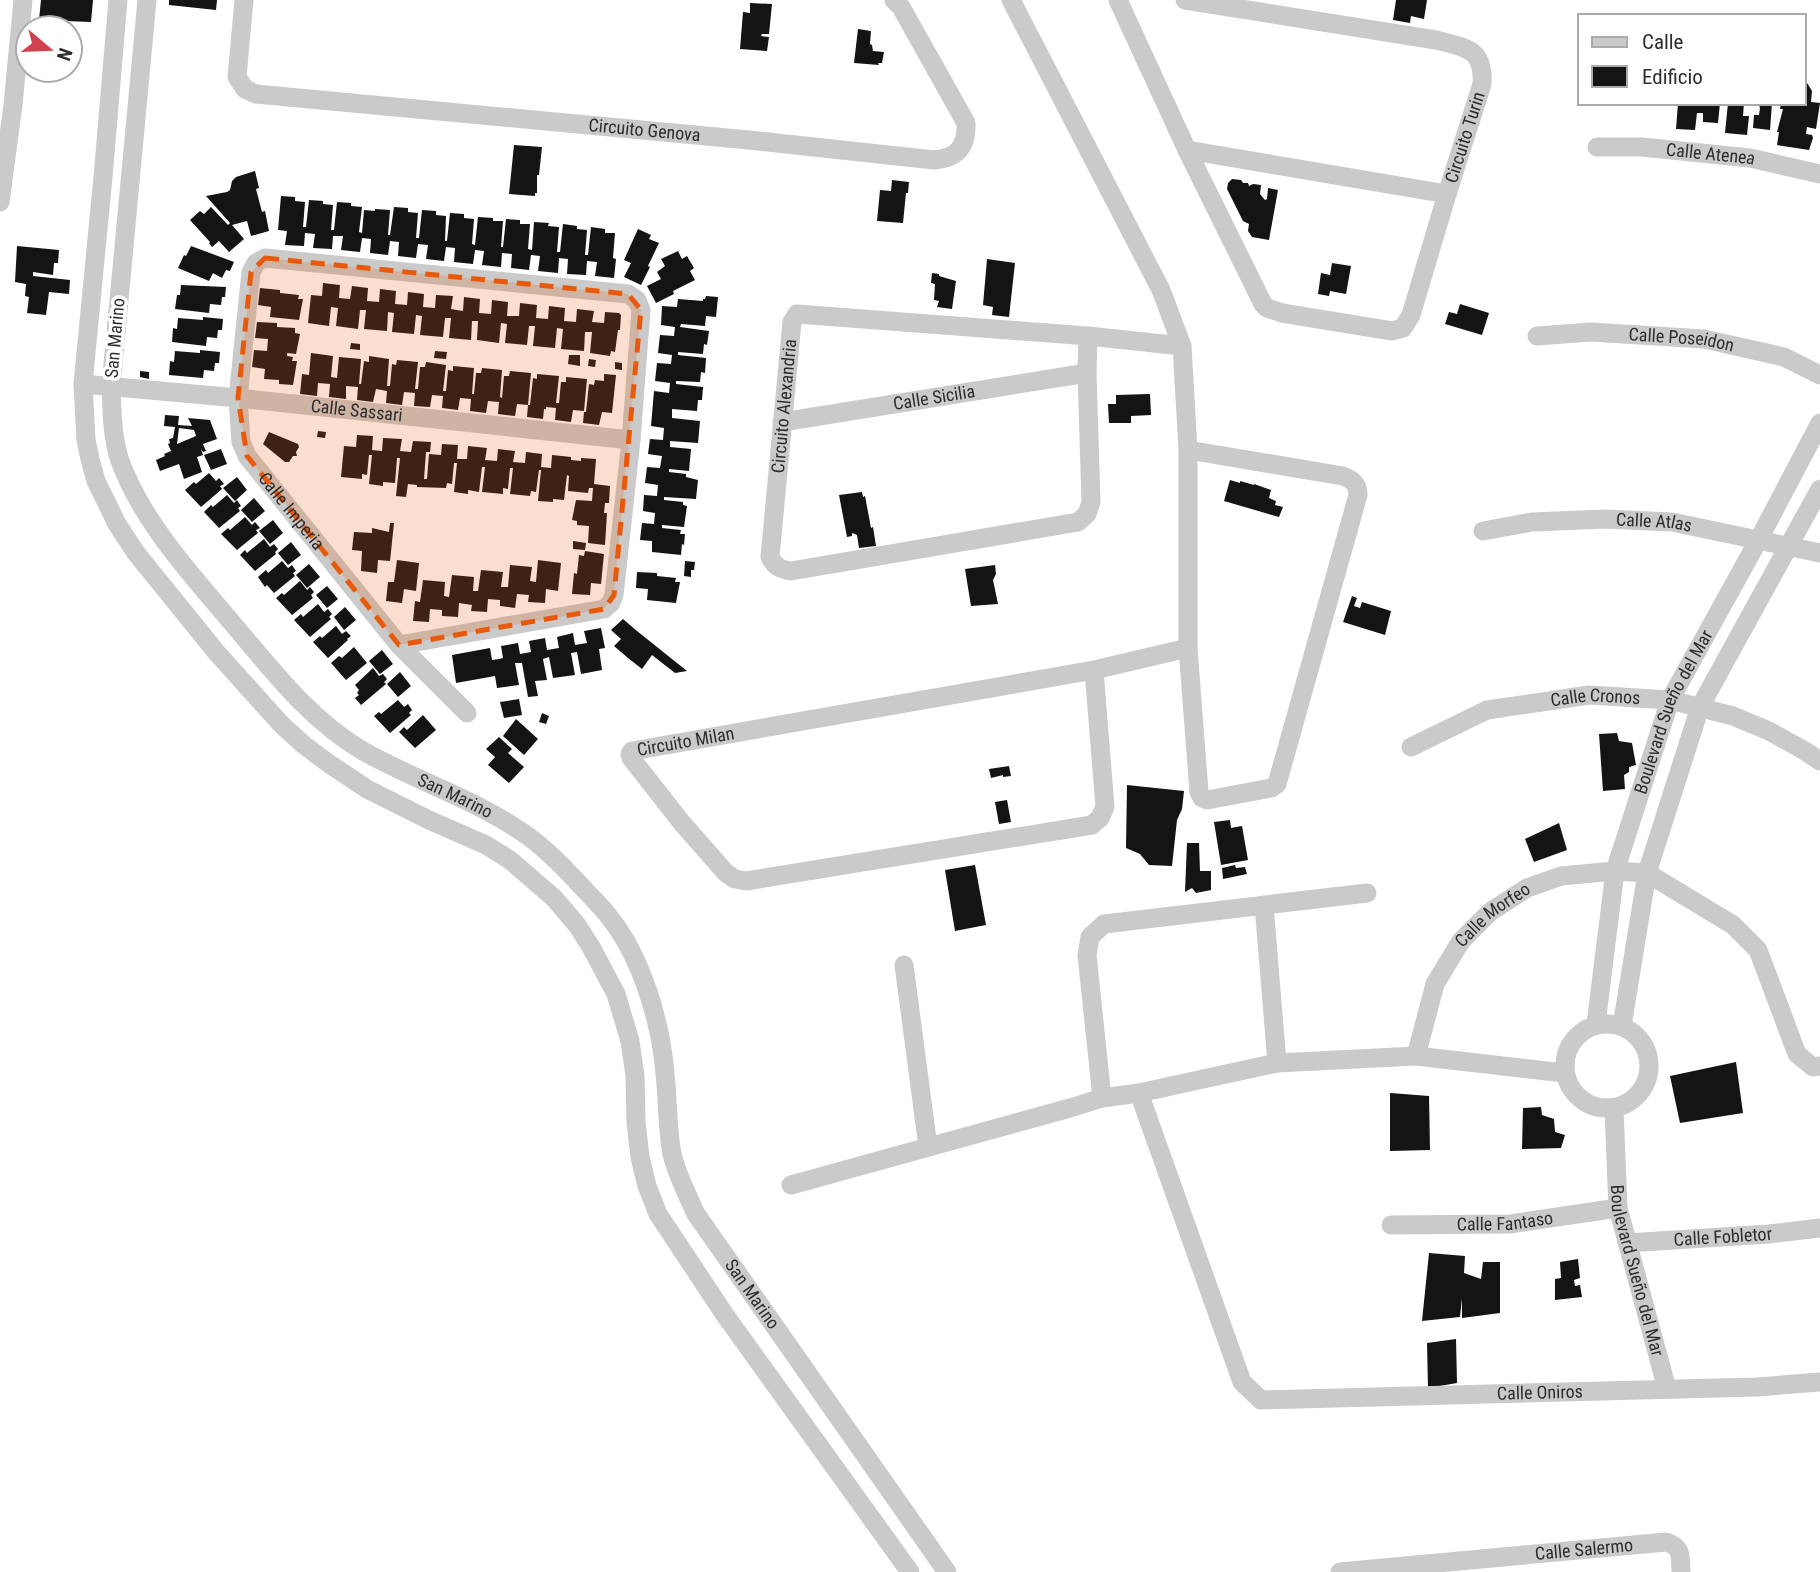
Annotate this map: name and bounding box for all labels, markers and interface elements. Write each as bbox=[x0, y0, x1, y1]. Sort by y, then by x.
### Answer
north arrow bbox=[14, 14, 84, 84]
legend bbox=[1578, 14, 1806, 105]
text: Calle bbox=[1642, 30, 1684, 54]
text: N bbox=[52, 45, 77, 64]
text: Edificio bbox=[1642, 65, 1703, 89]
street label: Circuito Turin bbox=[1440, 89, 1489, 186]
street label: Circuito Genova bbox=[588, 114, 701, 145]
street label: Calle Atenea bbox=[1665, 139, 1758, 169]
street label: San Marino bbox=[101, 297, 128, 379]
street label: Calle Poseidon bbox=[1628, 323, 1736, 355]
street label: Circuito Alexandria bbox=[767, 338, 800, 474]
street label: Calle Sicilia bbox=[892, 380, 976, 414]
street label: Calle Sassari bbox=[310, 395, 404, 426]
street label: Calle Imperia bbox=[254, 468, 329, 554]
street label: Calle Atlas bbox=[1616, 509, 1694, 536]
street label: Boulevard Sueño del Mar bbox=[1630, 626, 1717, 796]
street label: Calle Cronos bbox=[1549, 684, 1641, 711]
street label: Circuito Milan bbox=[635, 722, 736, 760]
street label: San Marino bbox=[415, 769, 496, 822]
street label: Calle Morfeo bbox=[1450, 878, 1534, 951]
street label: Boulevard Sueño del Mar bbox=[1607, 1184, 1669, 1359]
street label: Calle Fantaso bbox=[1457, 1207, 1554, 1234]
street label: Calle Fobletor bbox=[1673, 1223, 1774, 1250]
street label: San Marino bbox=[721, 1255, 784, 1333]
street label: Calle Oniros bbox=[1497, 1381, 1583, 1404]
street label: Calle Salermo bbox=[1534, 1534, 1634, 1564]

